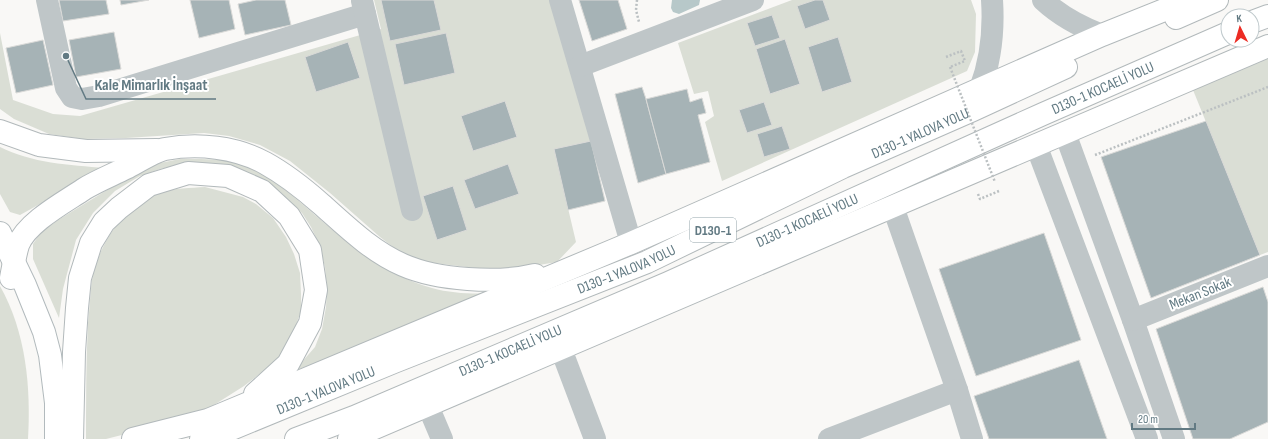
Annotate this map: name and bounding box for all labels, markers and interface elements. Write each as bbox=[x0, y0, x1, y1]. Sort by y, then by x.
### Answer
north arrow bbox=[1220, 8, 1260, 48]
text: K bbox=[1236, 12, 1243, 25]
street label: D130-1 KOCAELİ YOLU bbox=[1049, 58, 1157, 119]
callout: Kale Mimarlık İnşaat bbox=[86, 71, 216, 99]
text: Kale Mimarlık İnşaat bbox=[94, 76, 208, 95]
street label: D130-1 YALOVA YOLU bbox=[869, 104, 972, 163]
street label: D130-1 KOCAELİ YOLU bbox=[753, 190, 861, 252]
road number: D130-1 bbox=[690, 218, 736, 242]
street label: D130-1 YALOVA YOLU bbox=[575, 241, 679, 299]
street label: Mekan Sokak bbox=[1166, 272, 1234, 314]
street label: D130-1 KOCAELİ YOLU bbox=[456, 320, 565, 381]
street label: D130-1 YALOVA YOLU bbox=[274, 362, 378, 419]
scale bar bbox=[1132, 405, 1195, 431]
text: 20 m bbox=[1138, 412, 1158, 427]

